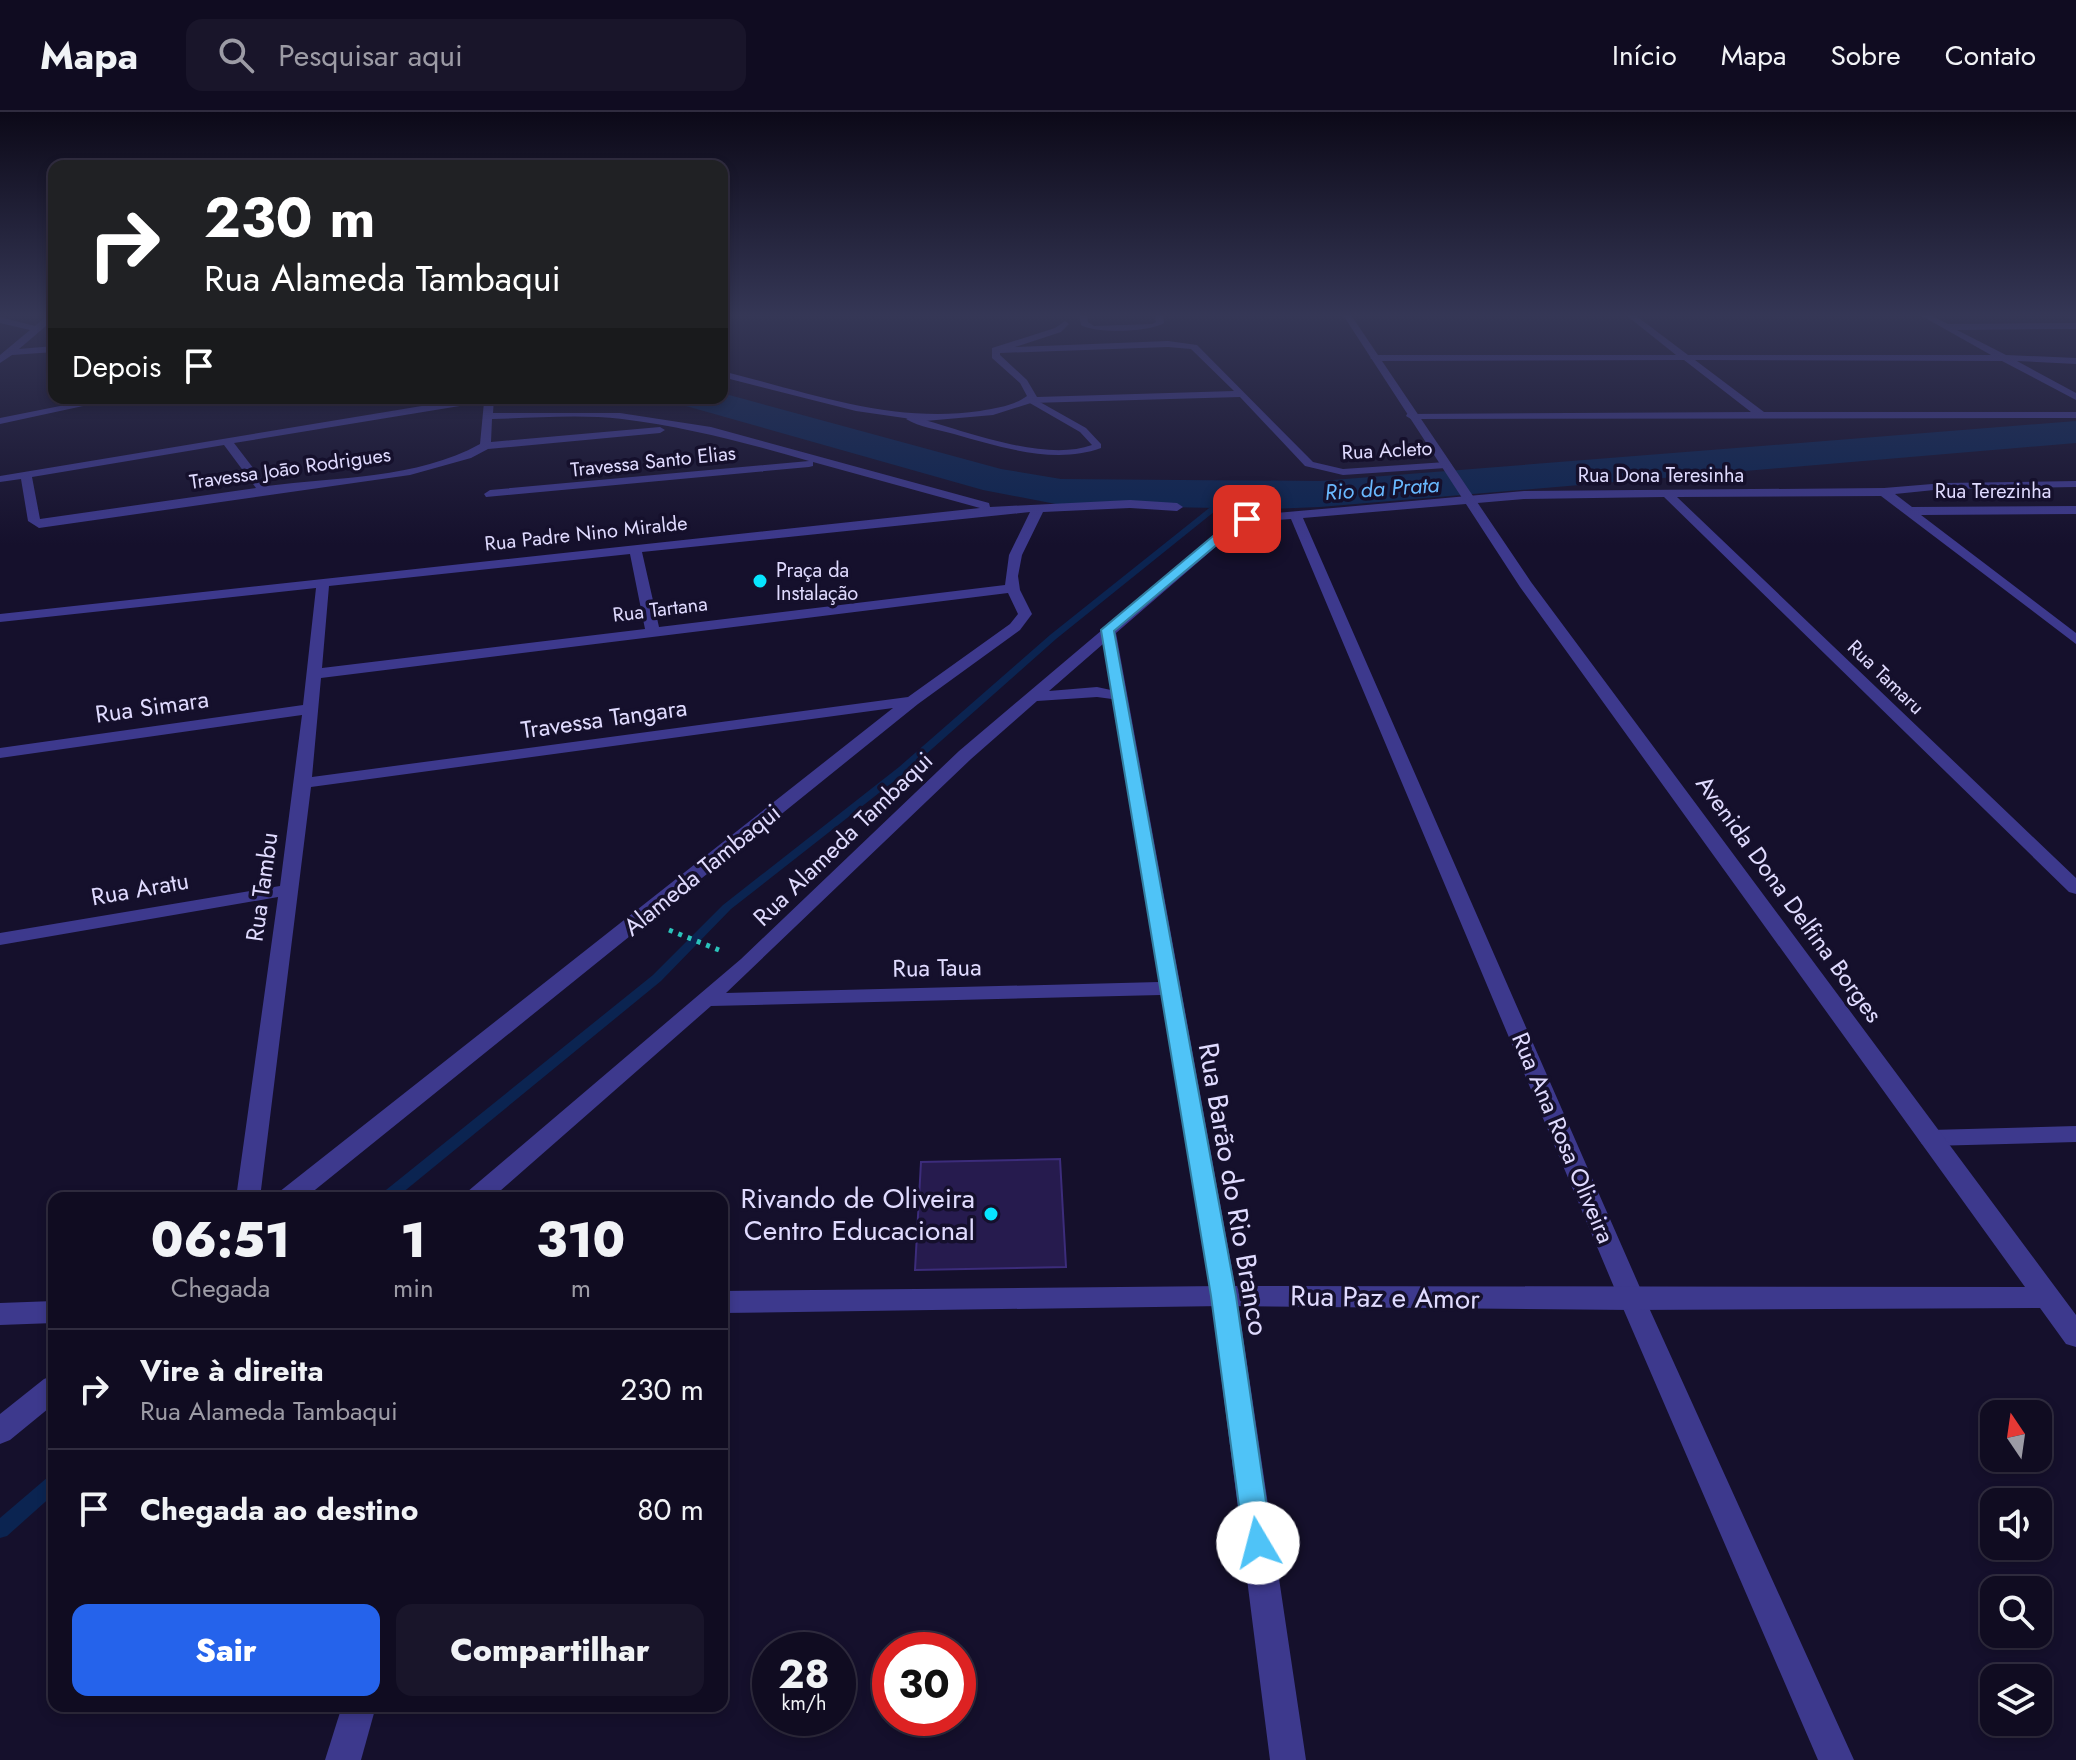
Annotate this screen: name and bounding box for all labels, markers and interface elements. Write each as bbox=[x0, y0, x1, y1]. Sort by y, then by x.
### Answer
search box bbox=[186, 19, 746, 91]
text: Mapa bbox=[40, 28, 138, 83]
icon: search bbox=[214, 33, 258, 77]
text: Pesquisar aqui bbox=[278, 34, 463, 77]
text: Início bbox=[1612, 35, 1677, 76]
text: Mapa bbox=[1721, 35, 1786, 76]
text: Sobre bbox=[1830, 35, 1901, 76]
text: Contato bbox=[1945, 35, 2036, 76]
text: 230 m bbox=[204, 177, 375, 258]
icon: right bbox=[72, 192, 176, 296]
text: Rua Alameda Tambaqui bbox=[204, 252, 561, 304]
icon: arrive bbox=[177, 344, 221, 388]
text: Depois bbox=[72, 345, 161, 388]
street label: Rua Acleto bbox=[1341, 434, 1433, 467]
street label: Travessa Santo Elias bbox=[569, 438, 737, 485]
street label: Travessa Joāo Rodrigues bbox=[188, 440, 393, 497]
street label: Rua Dona Teresinha bbox=[1578, 461, 1744, 490]
water label: Rio da Prata bbox=[1324, 468, 1440, 508]
street label: Rua Terezinha bbox=[1935, 477, 2051, 506]
pin bbox=[1213, 485, 1281, 553]
icon: arrive bbox=[1225, 497, 1269, 541]
street label: Rua Padre Nino Miralde bbox=[483, 508, 689, 559]
place label: Praça da Instalação bbox=[776, 556, 858, 608]
marker: Praça da Instalação bbox=[751, 572, 769, 590]
street label: Rua Tartana bbox=[611, 589, 709, 630]
street label: Rua Tamaru bbox=[1841, 633, 1931, 721]
street label: Rua Simara bbox=[93, 681, 211, 732]
street label: Travessa Tangara bbox=[519, 690, 689, 747]
street label: Rua Alameda Tambaqui bbox=[745, 743, 940, 934]
street label: Avenida Dona Delfina Borges bbox=[1688, 768, 1891, 1030]
street label: Alameda Tambaqui bbox=[616, 795, 788, 944]
street label: Rua Tambu bbox=[237, 830, 286, 944]
street label: Rua Aratu bbox=[88, 863, 192, 914]
street label: Rua Taua bbox=[892, 949, 982, 986]
street label: Rua Ana Rosa Oliveira bbox=[1503, 1027, 1624, 1249]
street label: Rua Barão do Rio Branco bbox=[1188, 1039, 1279, 1339]
place label: Rivando de Oliveira Centro Educacional bbox=[741, 1178, 975, 1251]
marker: Rivando de Oliveira Centro Educacional bbox=[982, 1205, 1000, 1223]
text: 06:51 bbox=[151, 1206, 290, 1275]
text: 1 bbox=[401, 1206, 426, 1275]
text: 310 bbox=[536, 1206, 625, 1275]
text: Chegada bbox=[171, 1269, 270, 1307]
text: min bbox=[393, 1269, 434, 1307]
text: m bbox=[571, 1269, 591, 1307]
street label: Rua Paz e Amor bbox=[1290, 1275, 1480, 1320]
text: Vire à direita bbox=[140, 1349, 324, 1392]
icon: right bbox=[72, 1367, 116, 1411]
text: 230 m bbox=[620, 1368, 704, 1411]
text: Rua Alameda Tambaqui bbox=[140, 1392, 398, 1430]
north arrow bbox=[1980, 1400, 2052, 1472]
map controls bbox=[1980, 1400, 2052, 1736]
icon: arrive bbox=[72, 1487, 116, 1531]
text: Chegada ao destino bbox=[140, 1488, 418, 1531]
text: 80 m bbox=[637, 1488, 704, 1531]
button: sound bbox=[1980, 1488, 2052, 1560]
position arrow bbox=[1216, 1501, 1300, 1585]
button: search bbox=[1980, 1576, 2052, 1648]
button: Sair bbox=[72, 1604, 380, 1696]
button: Compartilhar bbox=[396, 1604, 704, 1696]
speed limit sign: 30 bbox=[872, 1632, 976, 1736]
text: 28 bbox=[778, 1645, 830, 1703]
button: layers bbox=[1980, 1664, 2052, 1736]
text: km/h bbox=[781, 1689, 827, 1718]

